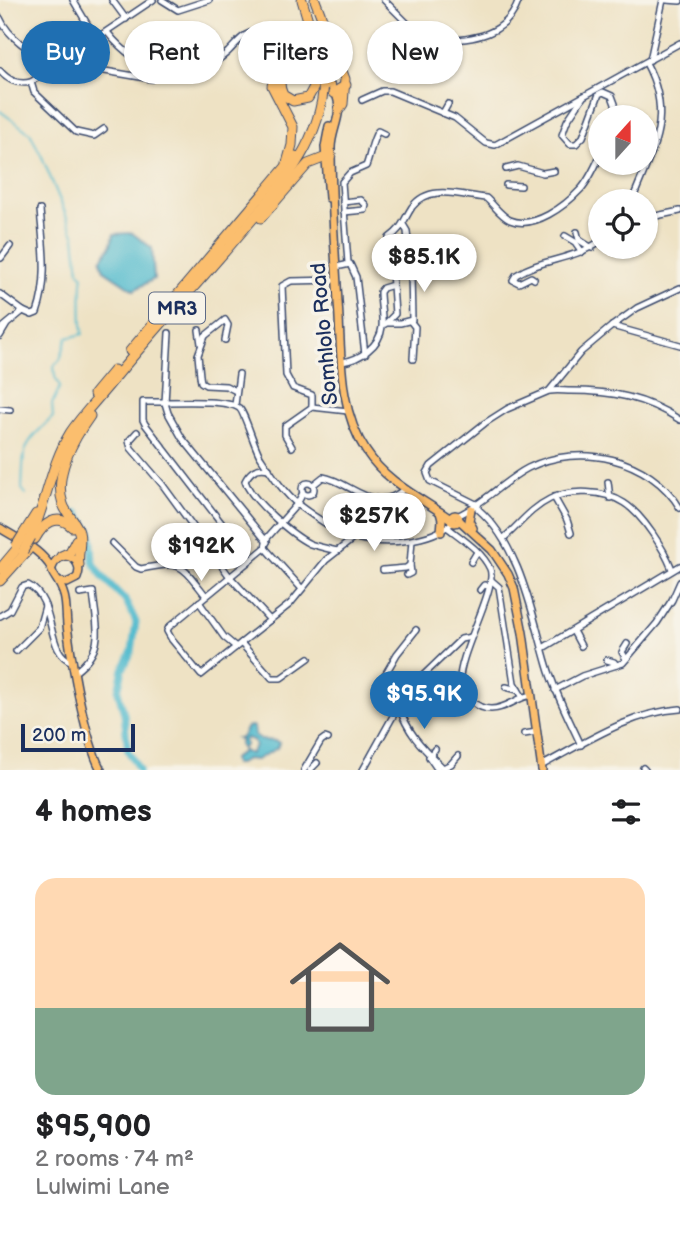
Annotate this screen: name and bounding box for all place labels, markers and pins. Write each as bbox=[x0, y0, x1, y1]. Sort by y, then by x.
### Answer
pin: $85.1K bbox=[367, 234, 481, 294]
pin: $257K bbox=[325, 494, 423, 553]
pin: $192K bbox=[152, 524, 250, 583]
pin: $95.9K bbox=[367, 672, 481, 731]

